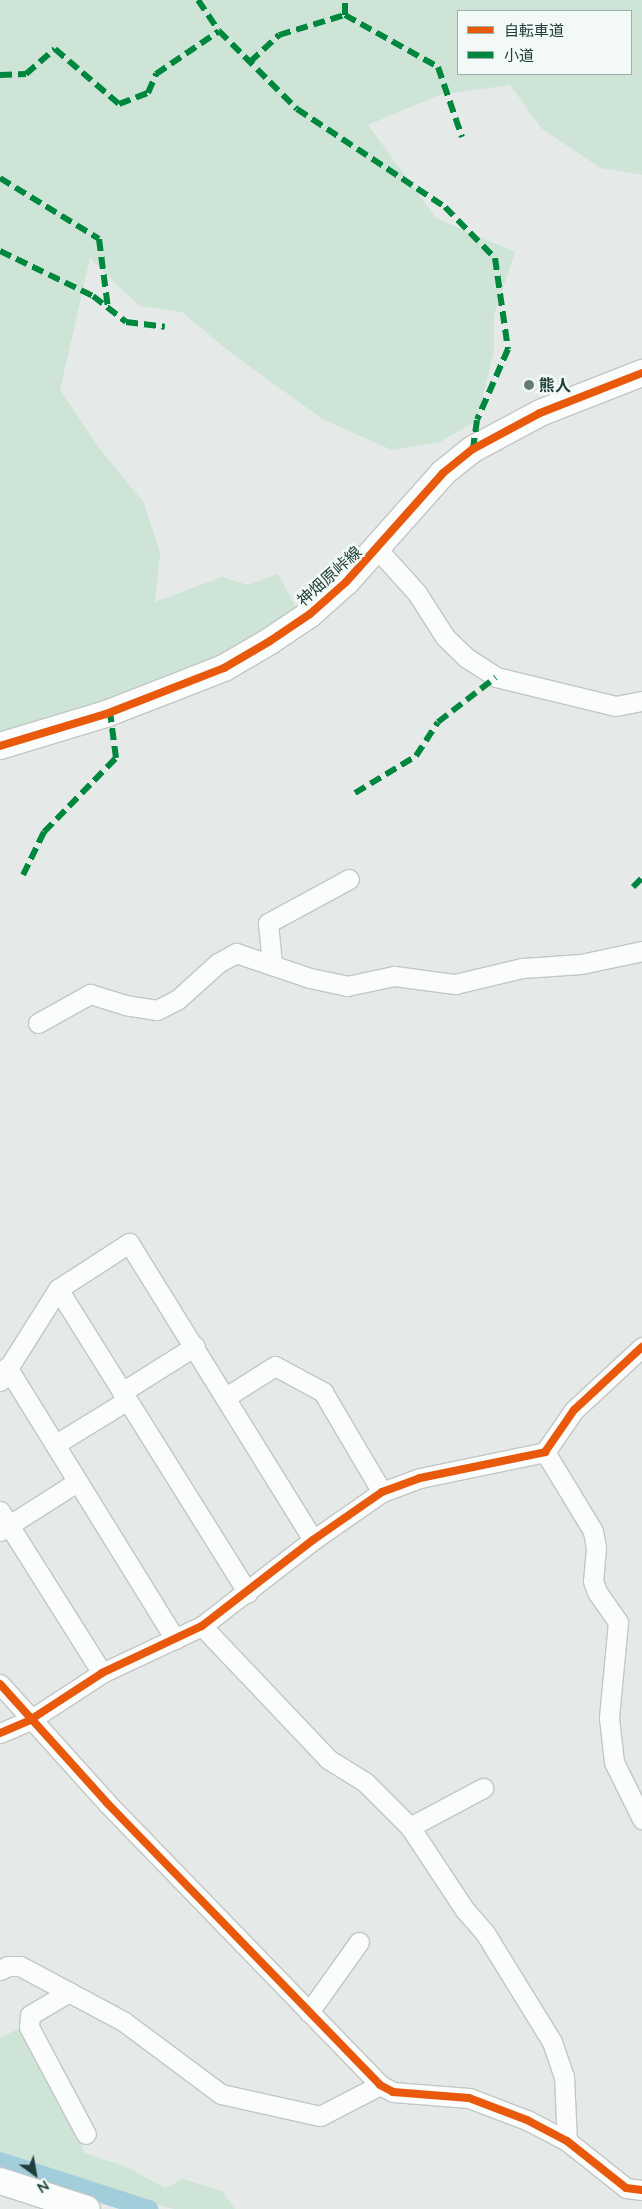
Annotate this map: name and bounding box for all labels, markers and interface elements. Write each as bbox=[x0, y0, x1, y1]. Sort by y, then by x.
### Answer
legend bbox=[457, 10, 632, 75]
text: 自転車道 bbox=[504, 21, 564, 39]
text: 小道 bbox=[504, 46, 534, 64]
place label: 熊人 bbox=[539, 375, 571, 395]
marker: 熊人 bbox=[523, 379, 535, 391]
street label: 神畑原峠線 bbox=[293, 542, 365, 610]
north arrow bbox=[10, 2149, 60, 2199]
text: N bbox=[34, 2177, 52, 2197]

